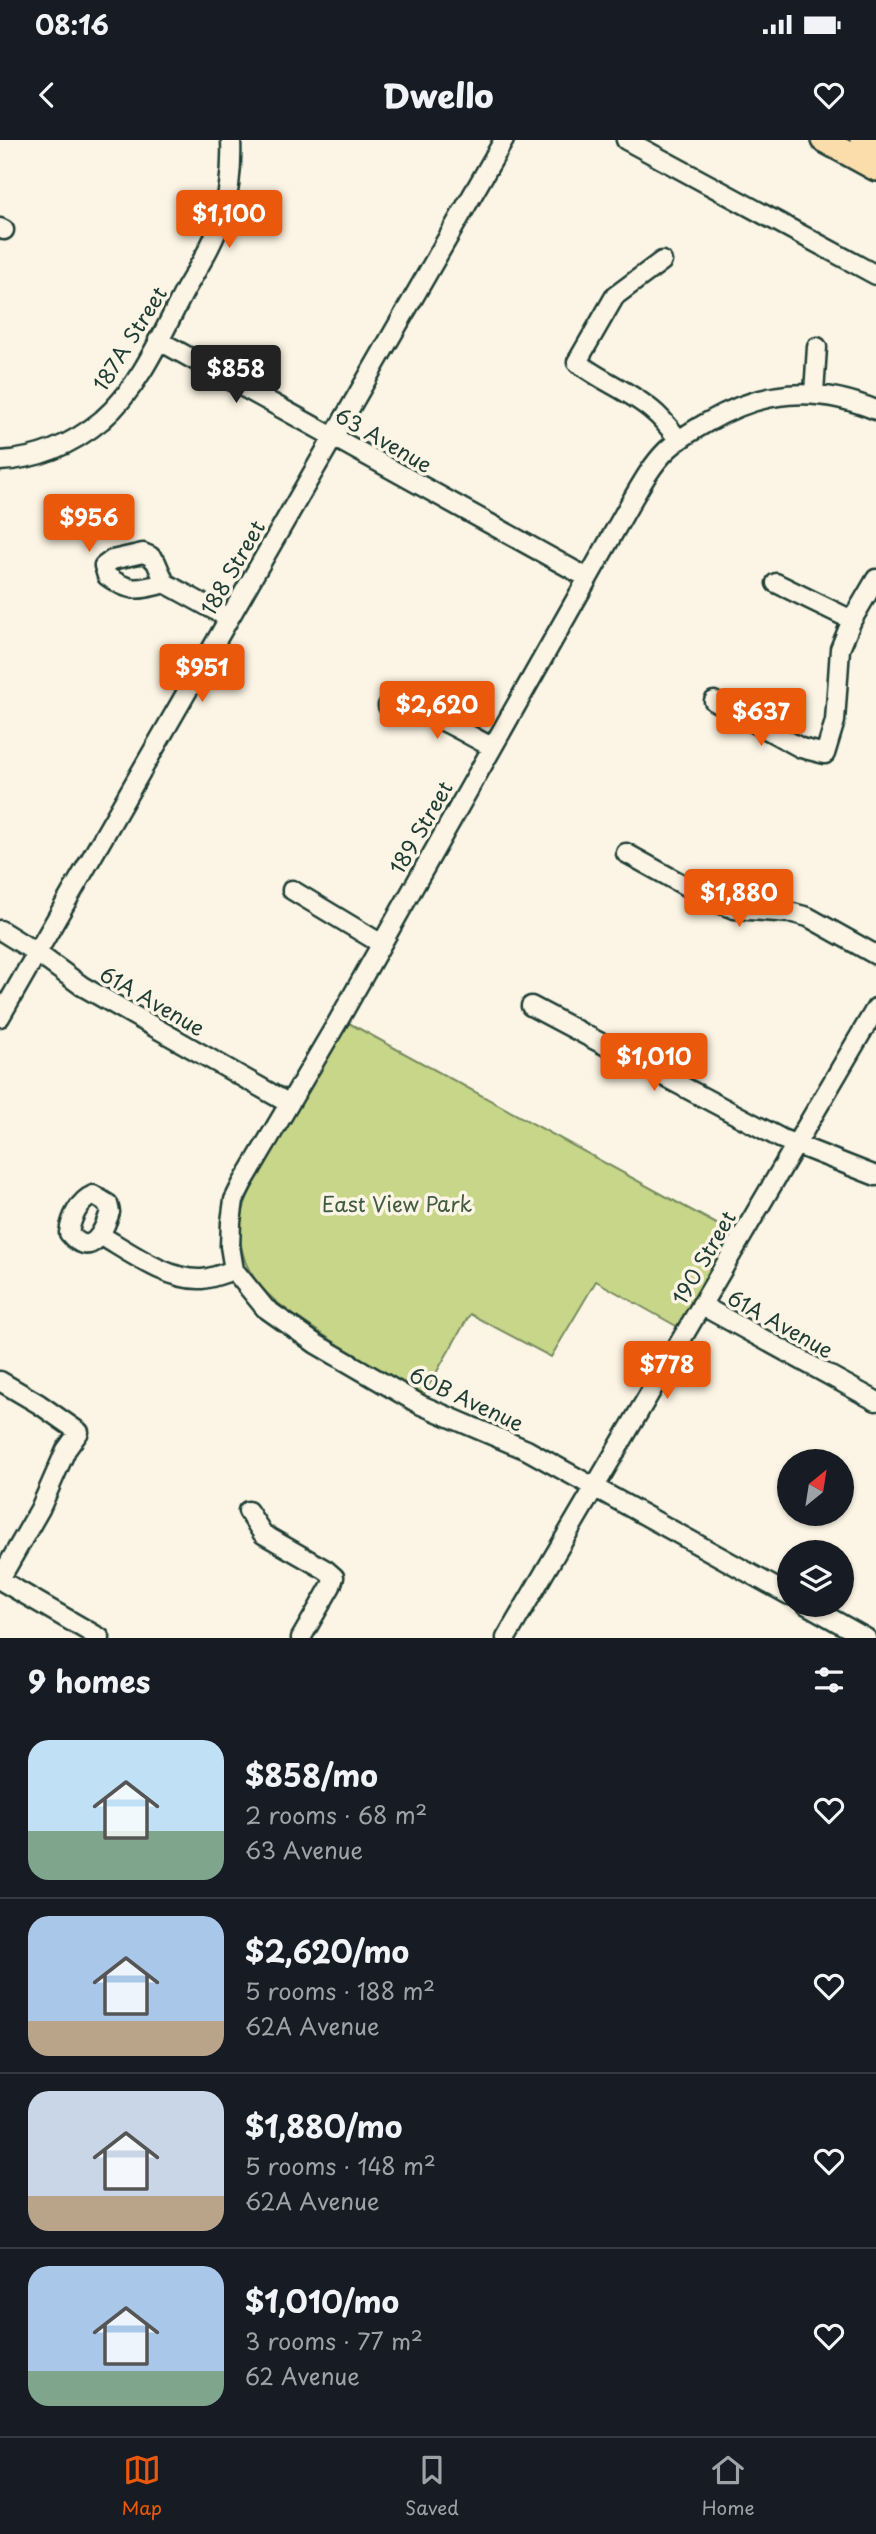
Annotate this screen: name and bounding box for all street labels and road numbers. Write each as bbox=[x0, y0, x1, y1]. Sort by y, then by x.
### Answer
street label: 187A Street bbox=[84, 279, 174, 397]
street label: 63 Avenue bbox=[329, 398, 439, 480]
street label: 188 Street bbox=[192, 514, 272, 620]
street label: 189 Street bbox=[380, 774, 460, 880]
street label: 61A Avenue bbox=[95, 957, 211, 1043]
street label: 190 Street bbox=[663, 1204, 743, 1310]
street label: 61A Avenue bbox=[722, 1281, 840, 1365]
street label: 60B Avenue bbox=[405, 1358, 529, 1438]

